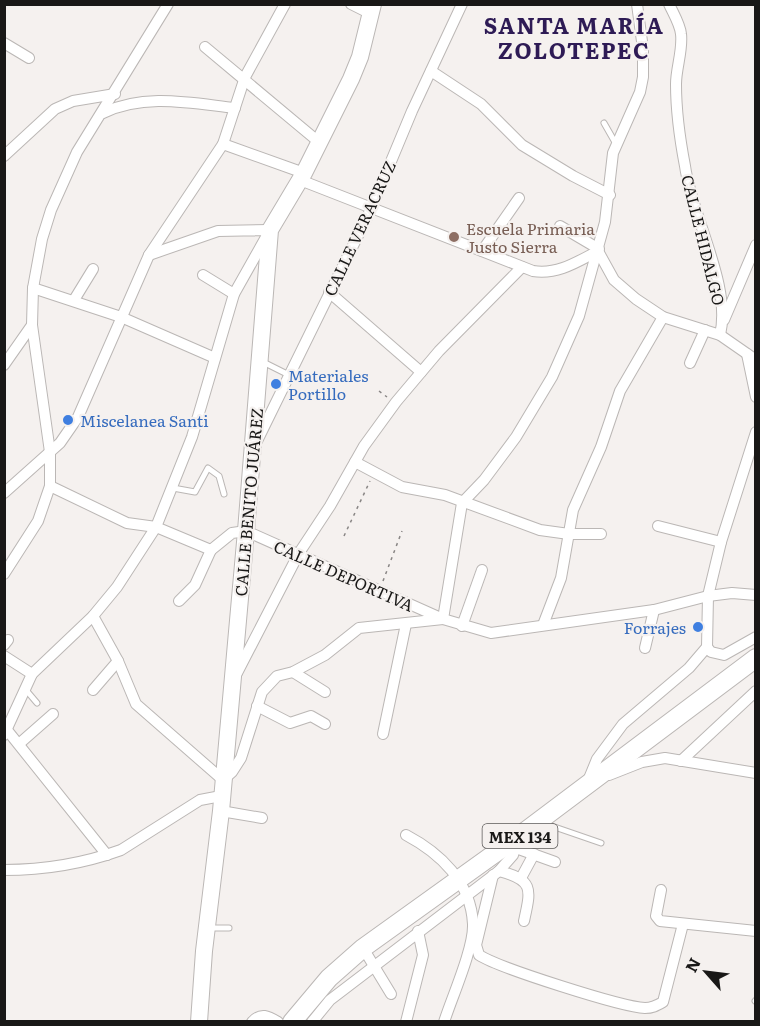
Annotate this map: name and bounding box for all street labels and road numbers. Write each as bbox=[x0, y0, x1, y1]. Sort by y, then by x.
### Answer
street label: CALLE VERACRUZ bbox=[317, 156, 401, 300]
street label: CALLE HIDALGO bbox=[676, 172, 732, 308]
street label: CALLE BENITO JUÁREZ bbox=[228, 407, 268, 597]
street label: CALLE DEPORTIVA bbox=[270, 533, 418, 617]
road number: MEX 134 bbox=[482, 824, 558, 848]

